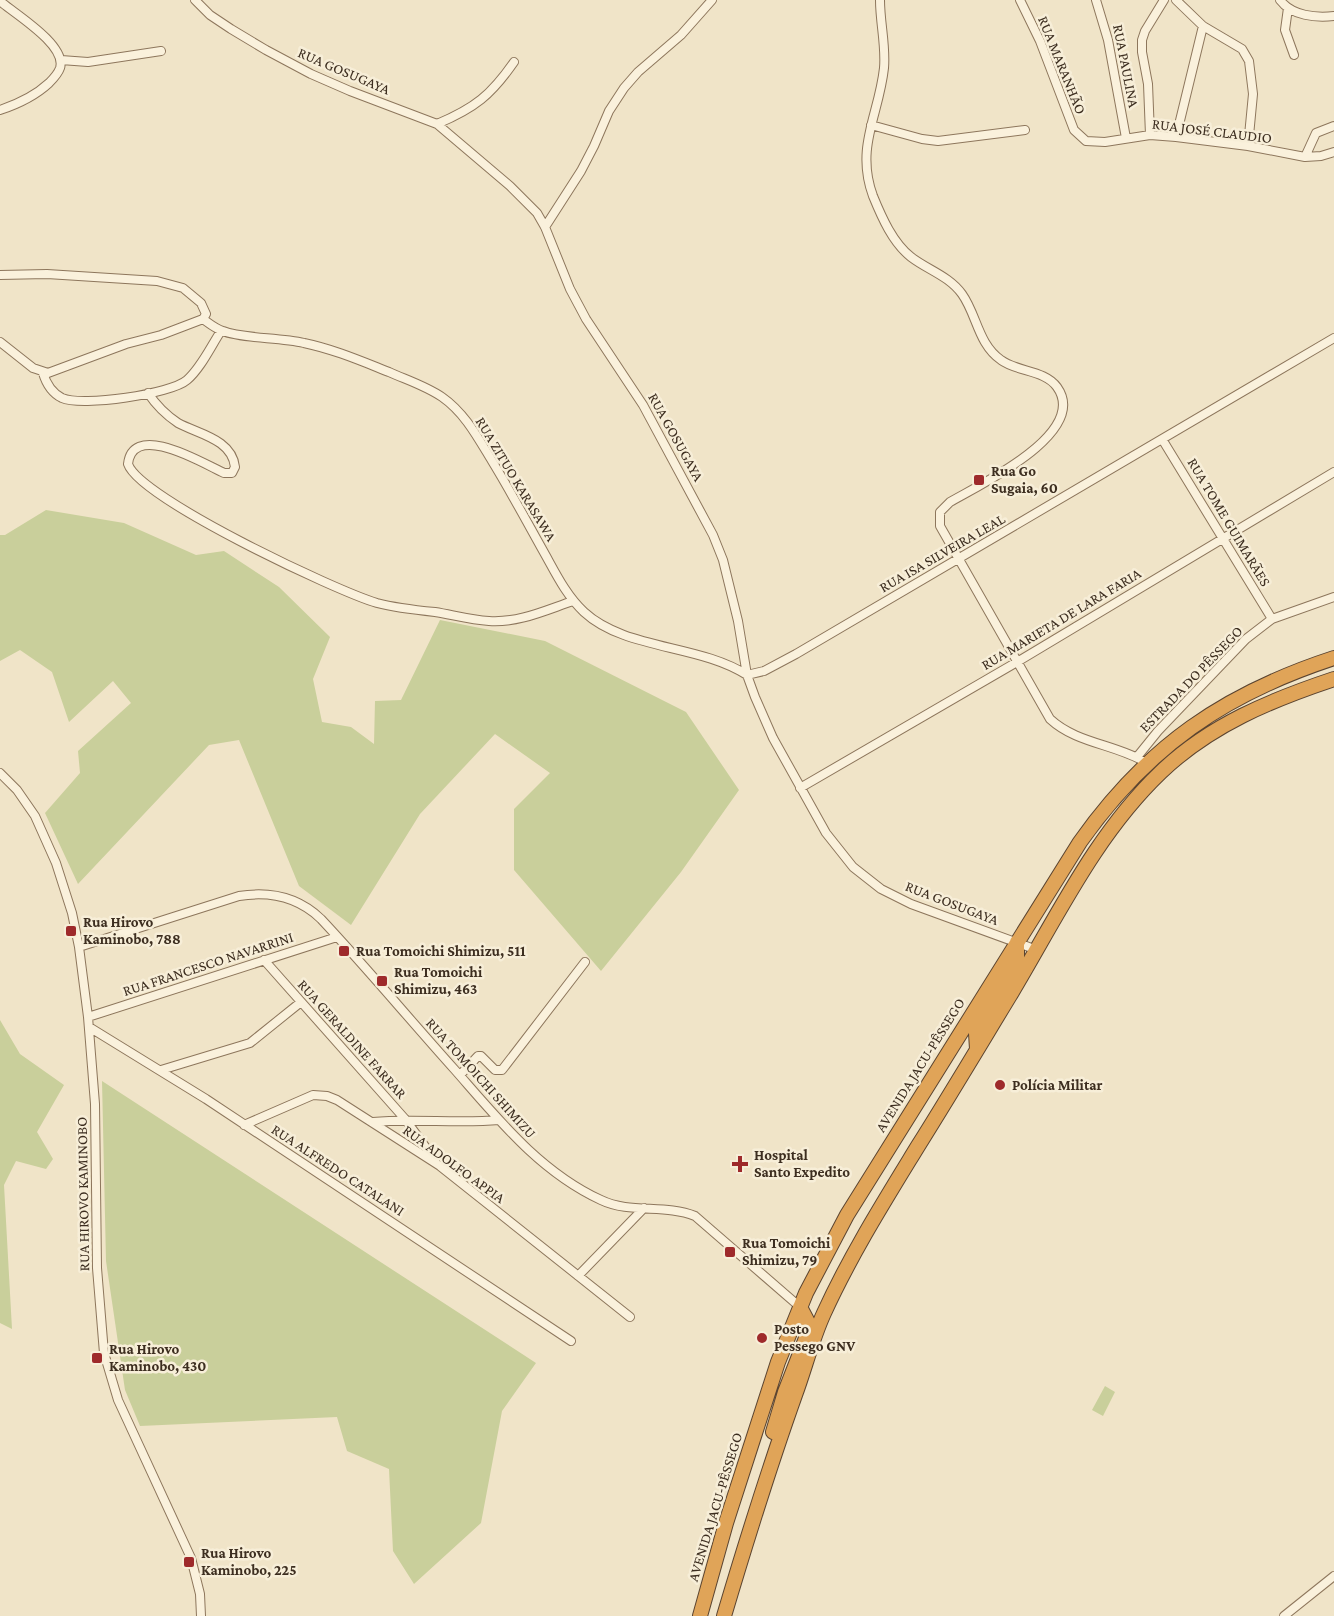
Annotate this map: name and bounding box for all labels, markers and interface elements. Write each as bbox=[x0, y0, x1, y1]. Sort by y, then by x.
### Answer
street label: RUA MARANHÃO bbox=[1035, 14, 1089, 116]
street label: RUA PAULINA bbox=[1110, 23, 1142, 109]
street label: RUA GOSUGAYA bbox=[296, 44, 393, 98]
street label: RUA JOSÉ CLAUDIO bbox=[1151, 116, 1273, 147]
street label: RUA GOSUGAYA bbox=[645, 390, 707, 484]
street label: RUA ZITUO KARASAWA bbox=[473, 414, 560, 544]
street label: RUA TOME GUIMARÃES bbox=[1184, 455, 1274, 589]
place label: Rua Go Sugaia, 60 bbox=[991, 463, 1058, 496]
marker: Rua Go Sugaia, 60 bbox=[972, 473, 986, 487]
street label: RUA ISA SILVEIRA LEAL bbox=[876, 510, 1008, 595]
street label: RUA MARIETA DE LARA FARIA bbox=[978, 565, 1144, 673]
street label: ESTRADA DO PÊSSEGO bbox=[1136, 623, 1246, 735]
street label: RUA GOSUGAYA bbox=[903, 878, 1001, 928]
place label: Rua Hirovo Kaminobo, 788 bbox=[83, 914, 181, 947]
marker: Rua Hirovo Kaminobo, 788 bbox=[64, 924, 78, 938]
street label: RUA FRANCESCO NAVARRINI bbox=[121, 929, 295, 999]
place label: Rua Tomoichi Shimizu, 511 bbox=[356, 943, 526, 959]
marker: Rua Tomoichi Shimizu, 511 bbox=[337, 944, 351, 958]
place label: Rua Tomoichi Shimizu, 463 bbox=[394, 964, 483, 997]
marker: Rua Tomoichi Shimizu, 463 bbox=[375, 974, 389, 988]
street label: RUA GERALDINE FARRAR bbox=[294, 976, 410, 1102]
street label: AVENIDA JACU-PÊSSEGO bbox=[872, 995, 969, 1135]
street label: RUA TOMOICHI SHIMIZU bbox=[423, 1015, 539, 1141]
place label: Polícia Militar bbox=[1012, 1077, 1103, 1093]
marker: Polícia Militar bbox=[993, 1078, 1007, 1092]
street label: RUA HIROVO KAMINOBO bbox=[74, 1117, 92, 1271]
street label: RUA ALFREDO CATALANI bbox=[269, 1121, 407, 1219]
street label: RUA ADOLFO APPIA bbox=[400, 1122, 508, 1207]
place label: Hospital Santo Expedito bbox=[754, 1147, 850, 1180]
marker: Hospital Santo Expedito bbox=[731, 1155, 749, 1173]
place label: Rua Tomoichi Shimizu, 79 bbox=[742, 1235, 831, 1268]
marker: Rua Tomoichi Shimizu, 79 bbox=[723, 1245, 737, 1259]
place label: Posto Pessego GNV bbox=[774, 1321, 856, 1354]
marker: Posto Pessego GNV bbox=[755, 1331, 769, 1345]
place label: Rua Hirovo Kaminobo, 430 bbox=[109, 1341, 206, 1374]
marker: Rua Hirovo Kaminobo, 430 bbox=[90, 1351, 104, 1365]
street label: AVENIDA JACU-PÊSSEGO bbox=[685, 1431, 746, 1584]
place label: Rua Hirovo Kaminobo, 225 bbox=[201, 1545, 297, 1578]
marker: Rua Hirovo Kaminobo, 225 bbox=[182, 1555, 196, 1569]

